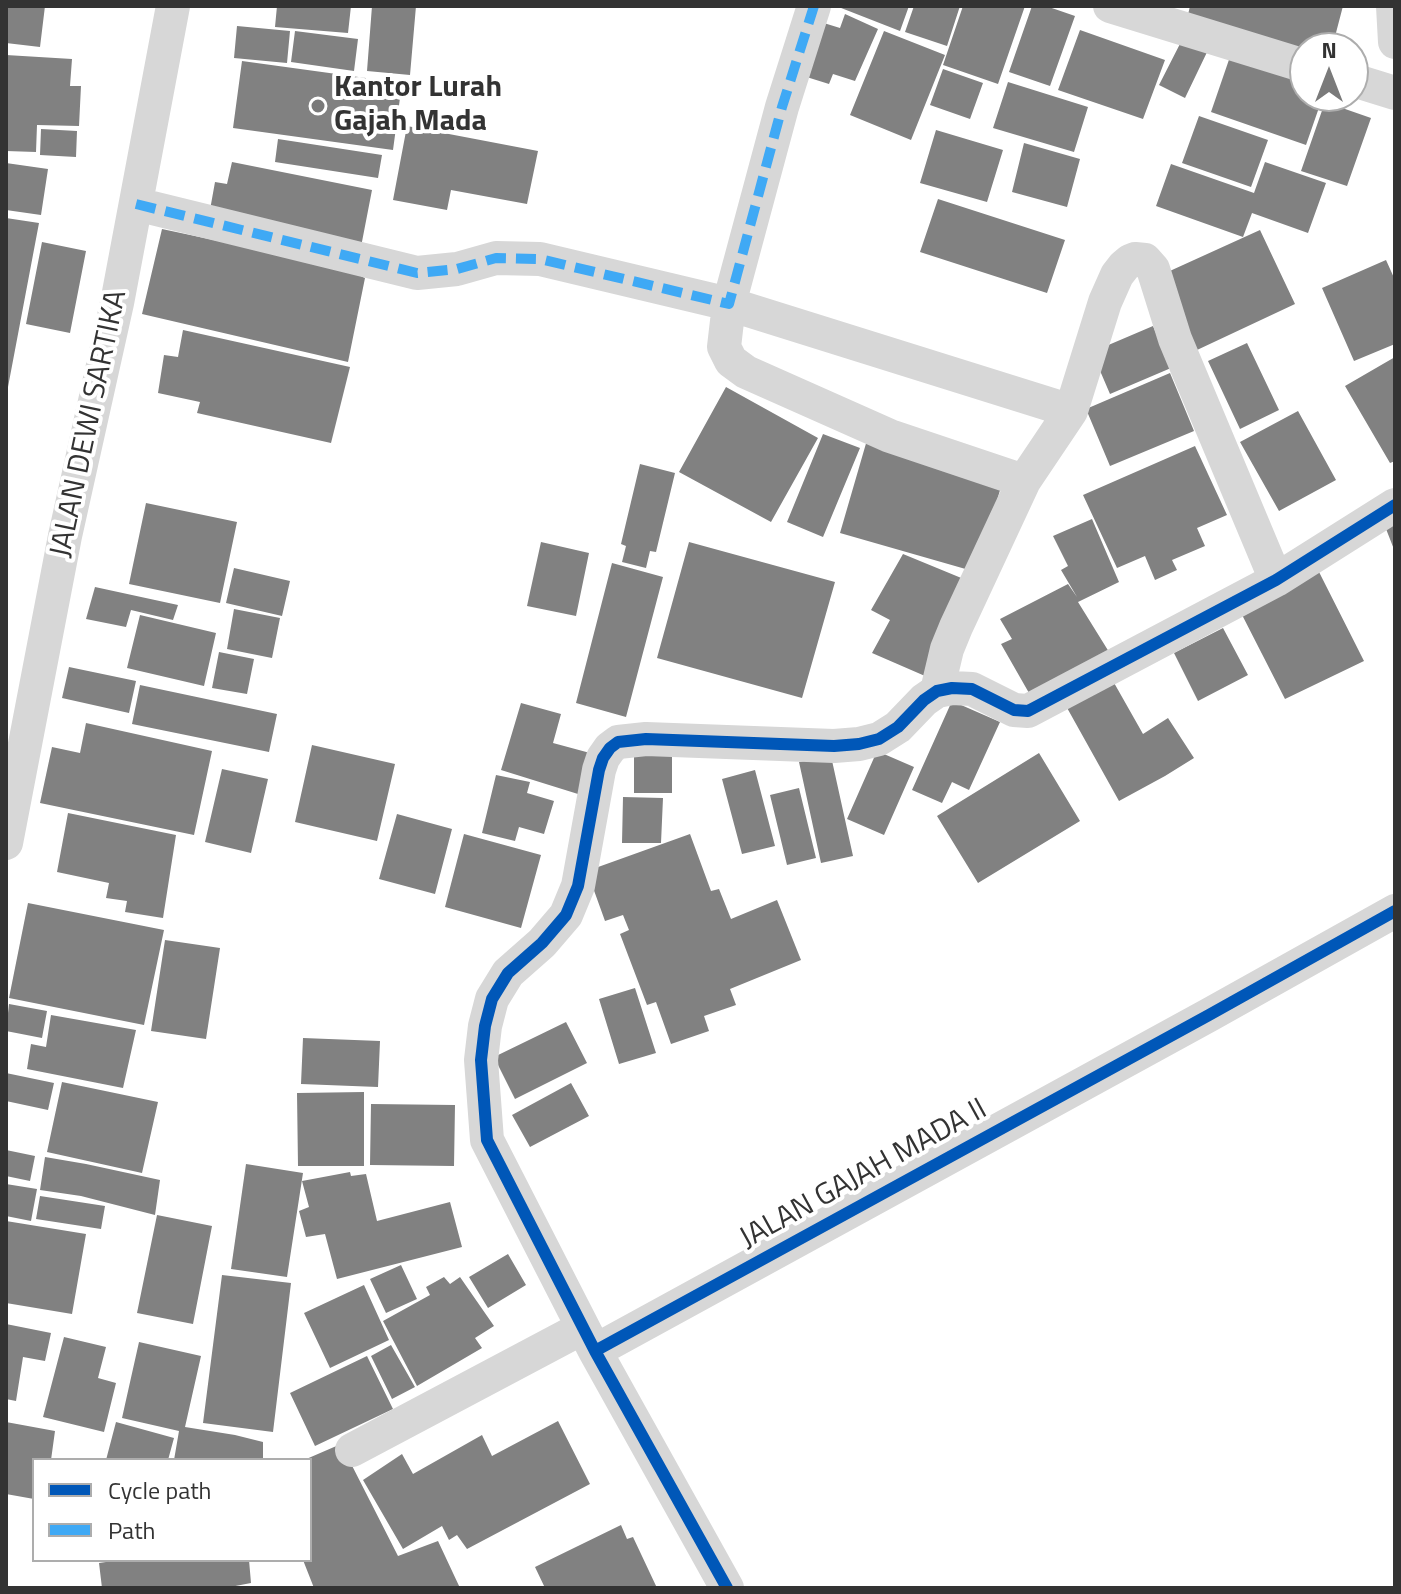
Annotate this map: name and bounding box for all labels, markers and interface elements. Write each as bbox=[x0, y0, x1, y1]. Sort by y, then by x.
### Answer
north arrow bbox=[1289, 32, 1369, 112]
text: N bbox=[1321, 33, 1337, 67]
place label: Kantor Lurah Gajah Mada bbox=[334, 71, 502, 142]
marker: Kantor Lurah Gajah Mada bbox=[309, 97, 327, 115]
street label: JALAN DEWI SARTIKA bbox=[44, 287, 136, 561]
street label: JALAN GAJAH MADA II bbox=[734, 1092, 994, 1258]
legend bbox=[32, 1458, 312, 1562]
text: Cycle path bbox=[108, 1472, 211, 1508]
text: Path bbox=[108, 1512, 155, 1548]

